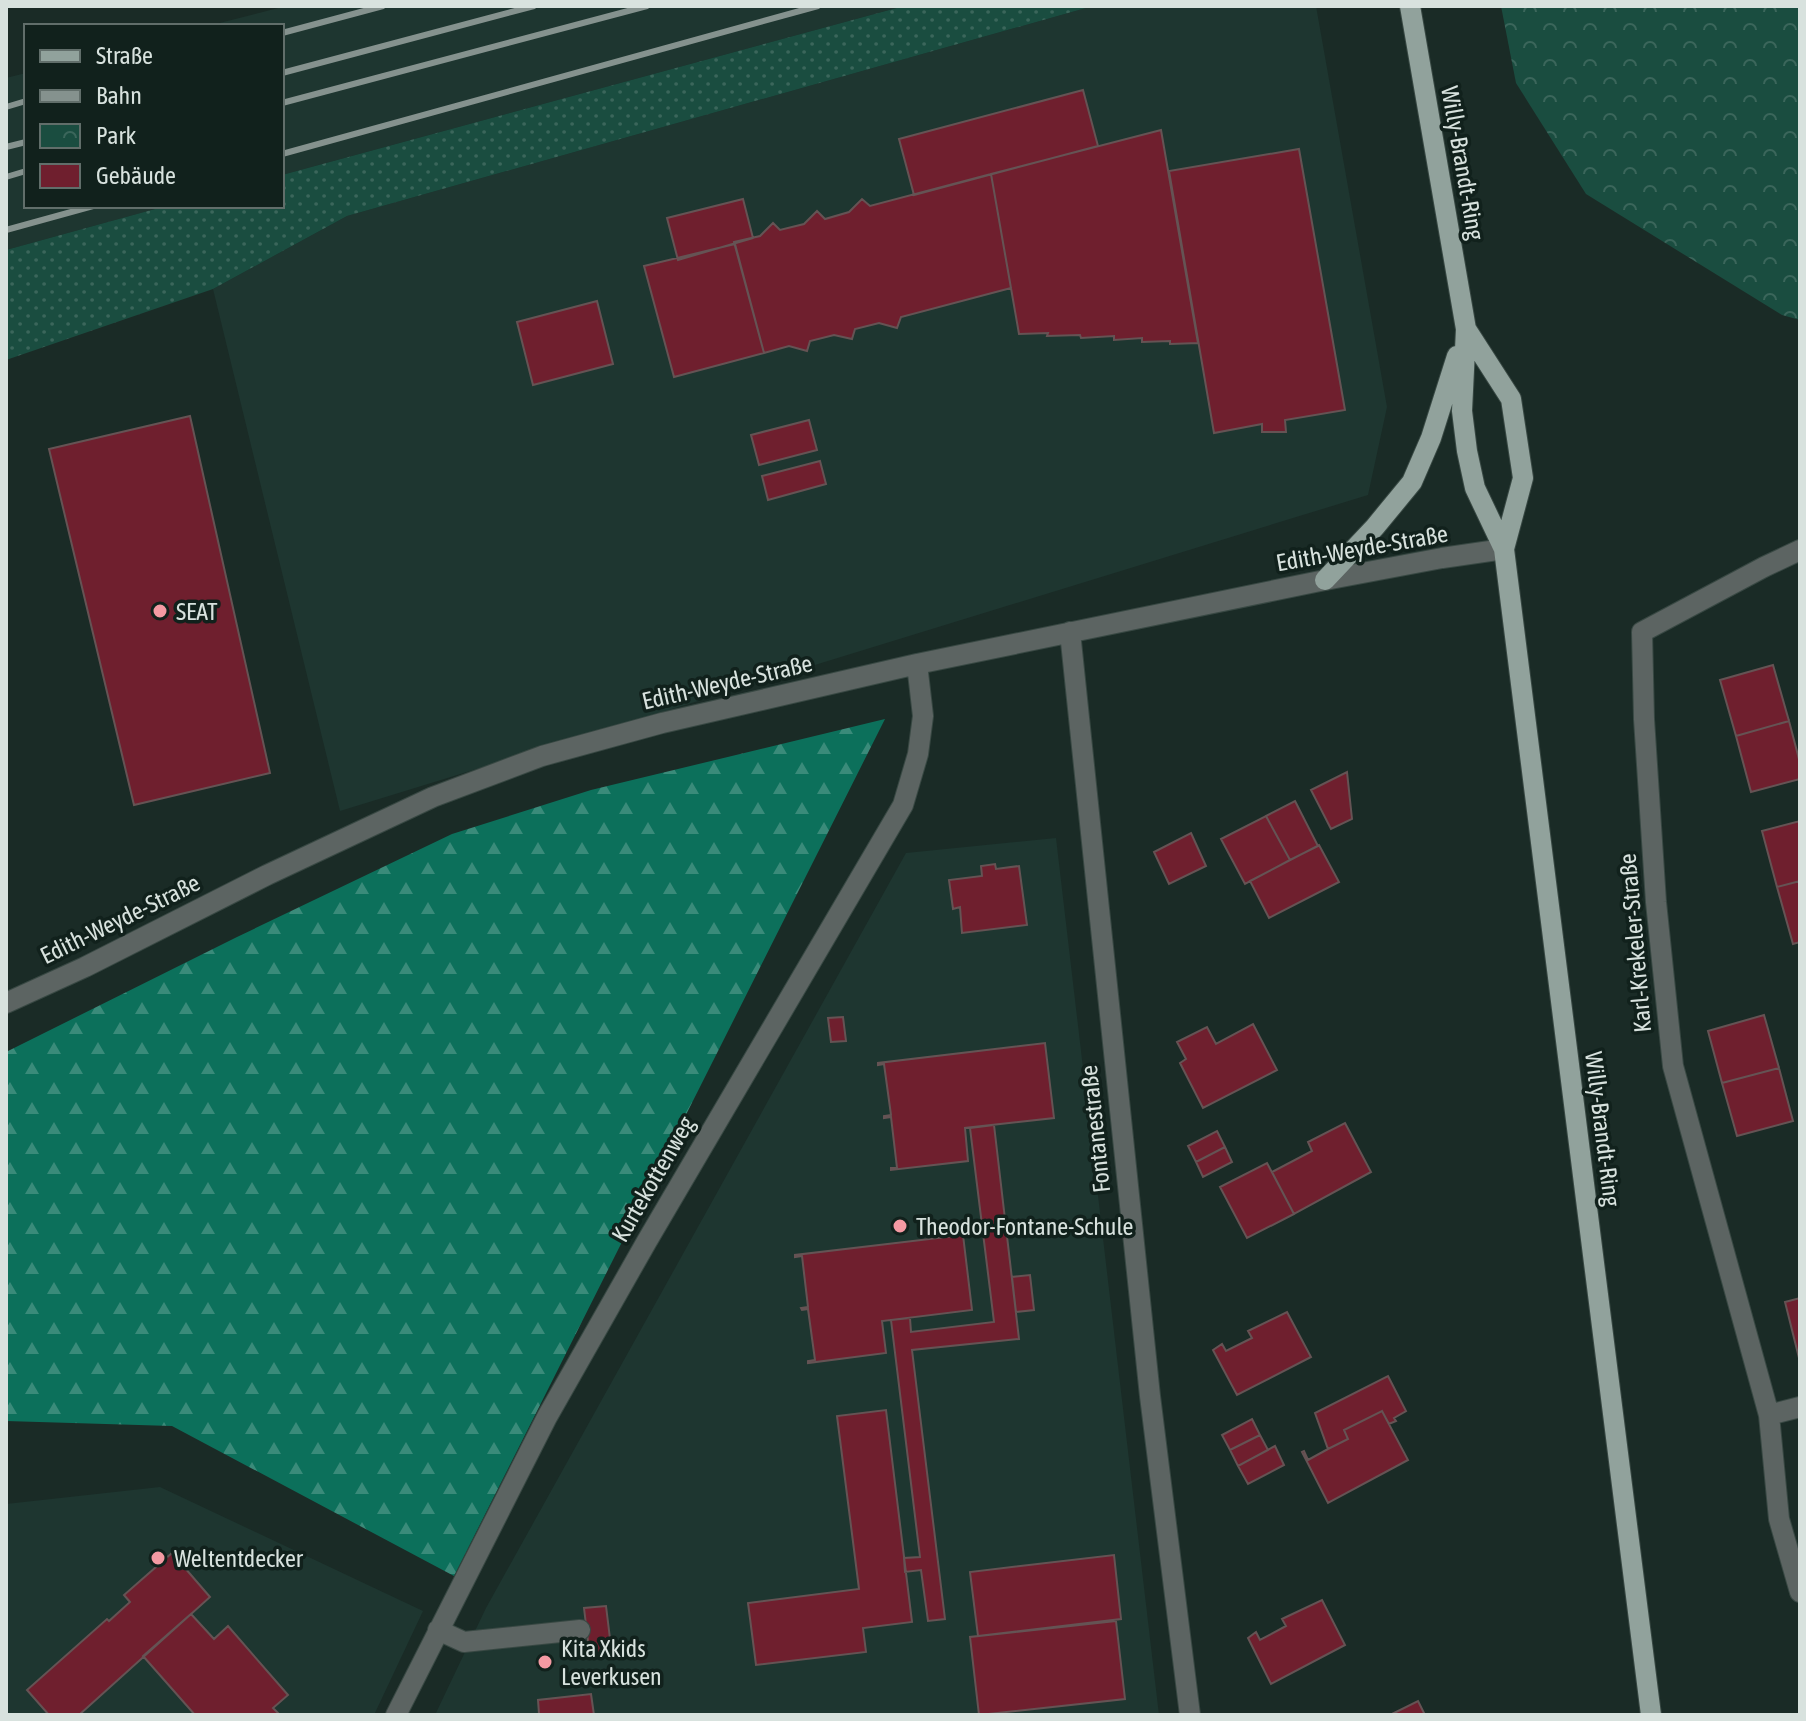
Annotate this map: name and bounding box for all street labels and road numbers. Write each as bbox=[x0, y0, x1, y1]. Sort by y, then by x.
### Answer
street label: Willy-Brandt-Ring bbox=[1436, 84, 1490, 243]
street label: Edith-Weyde-Straße bbox=[1274, 520, 1450, 576]
street label: Edith-Weyde-Straße bbox=[639, 649, 815, 715]
street label: Karl-Krekeler-Straße bbox=[1614, 852, 1656, 1034]
street label: Edith-Weyde-Straße bbox=[36, 869, 204, 969]
street label: Willy-Brandt-Ring bbox=[1580, 1050, 1626, 1209]
street label: Fontanestraße bbox=[1075, 1064, 1115, 1194]
street label: Kurtekottenweg bbox=[606, 1111, 700, 1247]

